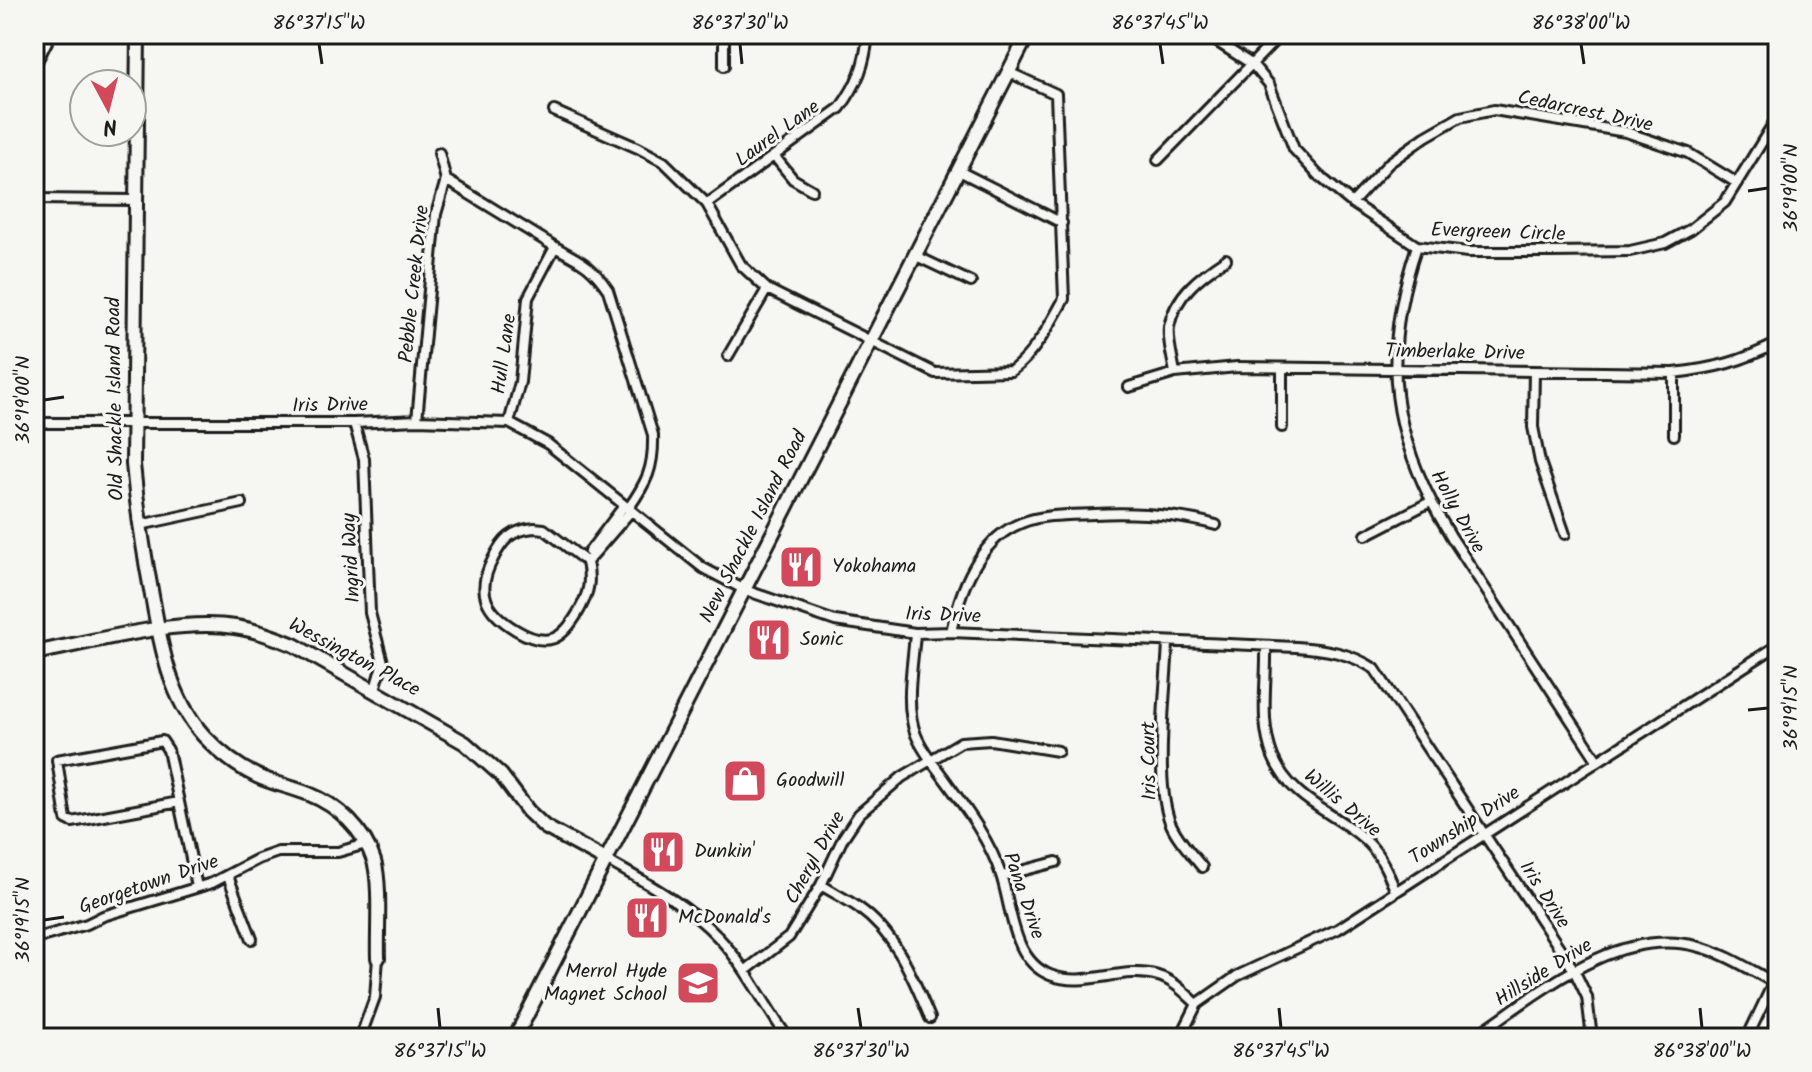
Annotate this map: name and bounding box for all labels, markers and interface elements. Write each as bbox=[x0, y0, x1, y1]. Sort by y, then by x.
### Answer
text: 86°37'15"W bbox=[273, 8, 365, 40]
text: 86°37'30"W bbox=[691, 8, 789, 40]
text: 86°37'45"W bbox=[1111, 8, 1209, 40]
text: 86°38'00"W bbox=[1532, 8, 1630, 40]
north arrow bbox=[68, 68, 148, 148]
street label: Cedarcrest Drive bbox=[1514, 82, 1656, 142]
street label: Laurel Lane bbox=[729, 92, 827, 176]
text: N bbox=[101, 107, 119, 144]
text: 36°19'00"N bbox=[1776, 144, 1808, 232]
street label: Pebble Creek Drive bbox=[391, 204, 439, 364]
street label: Evergreen Circle bbox=[1430, 215, 1566, 251]
street label: Old Shackle Island Road bbox=[98, 296, 134, 501]
street label: Hull Lane bbox=[484, 312, 526, 396]
street label: Timberlake Drive bbox=[1385, 336, 1525, 370]
text: 36°19'00"N bbox=[8, 356, 40, 444]
street label: Iris Drive bbox=[292, 389, 368, 423]
street label: New Shackle Island Road bbox=[691, 424, 817, 629]
street label: Holly Drive bbox=[1421, 464, 1493, 560]
street label: Ingrid Way bbox=[334, 512, 370, 604]
restaurant icon: Yokohama bbox=[777, 543, 825, 591]
place label: Yokohama bbox=[832, 551, 916, 583]
street label: Iris Drive bbox=[905, 599, 981, 633]
street label: Wessington Place bbox=[282, 610, 426, 706]
restaurant icon: Sonic bbox=[745, 616, 793, 664]
place label: Sonic bbox=[800, 624, 844, 656]
text: 36°19'15"N bbox=[1776, 665, 1808, 751]
street label: Iris Court bbox=[1133, 721, 1167, 801]
shop icon: Goodwill bbox=[721, 757, 769, 805]
street label: Willis Drive bbox=[1296, 762, 1388, 846]
place label: Goodwill bbox=[776, 765, 844, 797]
street label: Township Drive bbox=[1403, 778, 1527, 874]
street label: Cheryl Drive bbox=[777, 805, 855, 911]
restaurant icon: Dunkin' bbox=[639, 828, 687, 876]
place label: Dunkin' bbox=[694, 836, 756, 868]
street label: Georgetown Drive bbox=[75, 846, 223, 924]
street label: Pana Drive bbox=[993, 848, 1053, 944]
street label: Iris Drive bbox=[1510, 854, 1578, 936]
text: 36°19'15"N bbox=[8, 877, 40, 963]
restaurant icon: McDonald's bbox=[623, 894, 671, 942]
place label: McDonald's bbox=[678, 902, 771, 934]
street label: Hillside Drive bbox=[1489, 930, 1599, 1016]
place label: Merrol Hyde Magnet School bbox=[544, 956, 667, 1011]
school or university icon: Merrol Hyde Magnet School bbox=[674, 959, 722, 1007]
text: 86°37'15"W bbox=[394, 1036, 486, 1068]
text: 86°37'30"W bbox=[812, 1036, 910, 1068]
text: 86°37'45"W bbox=[1232, 1036, 1330, 1068]
text: 86°38'00"W bbox=[1653, 1036, 1751, 1068]

